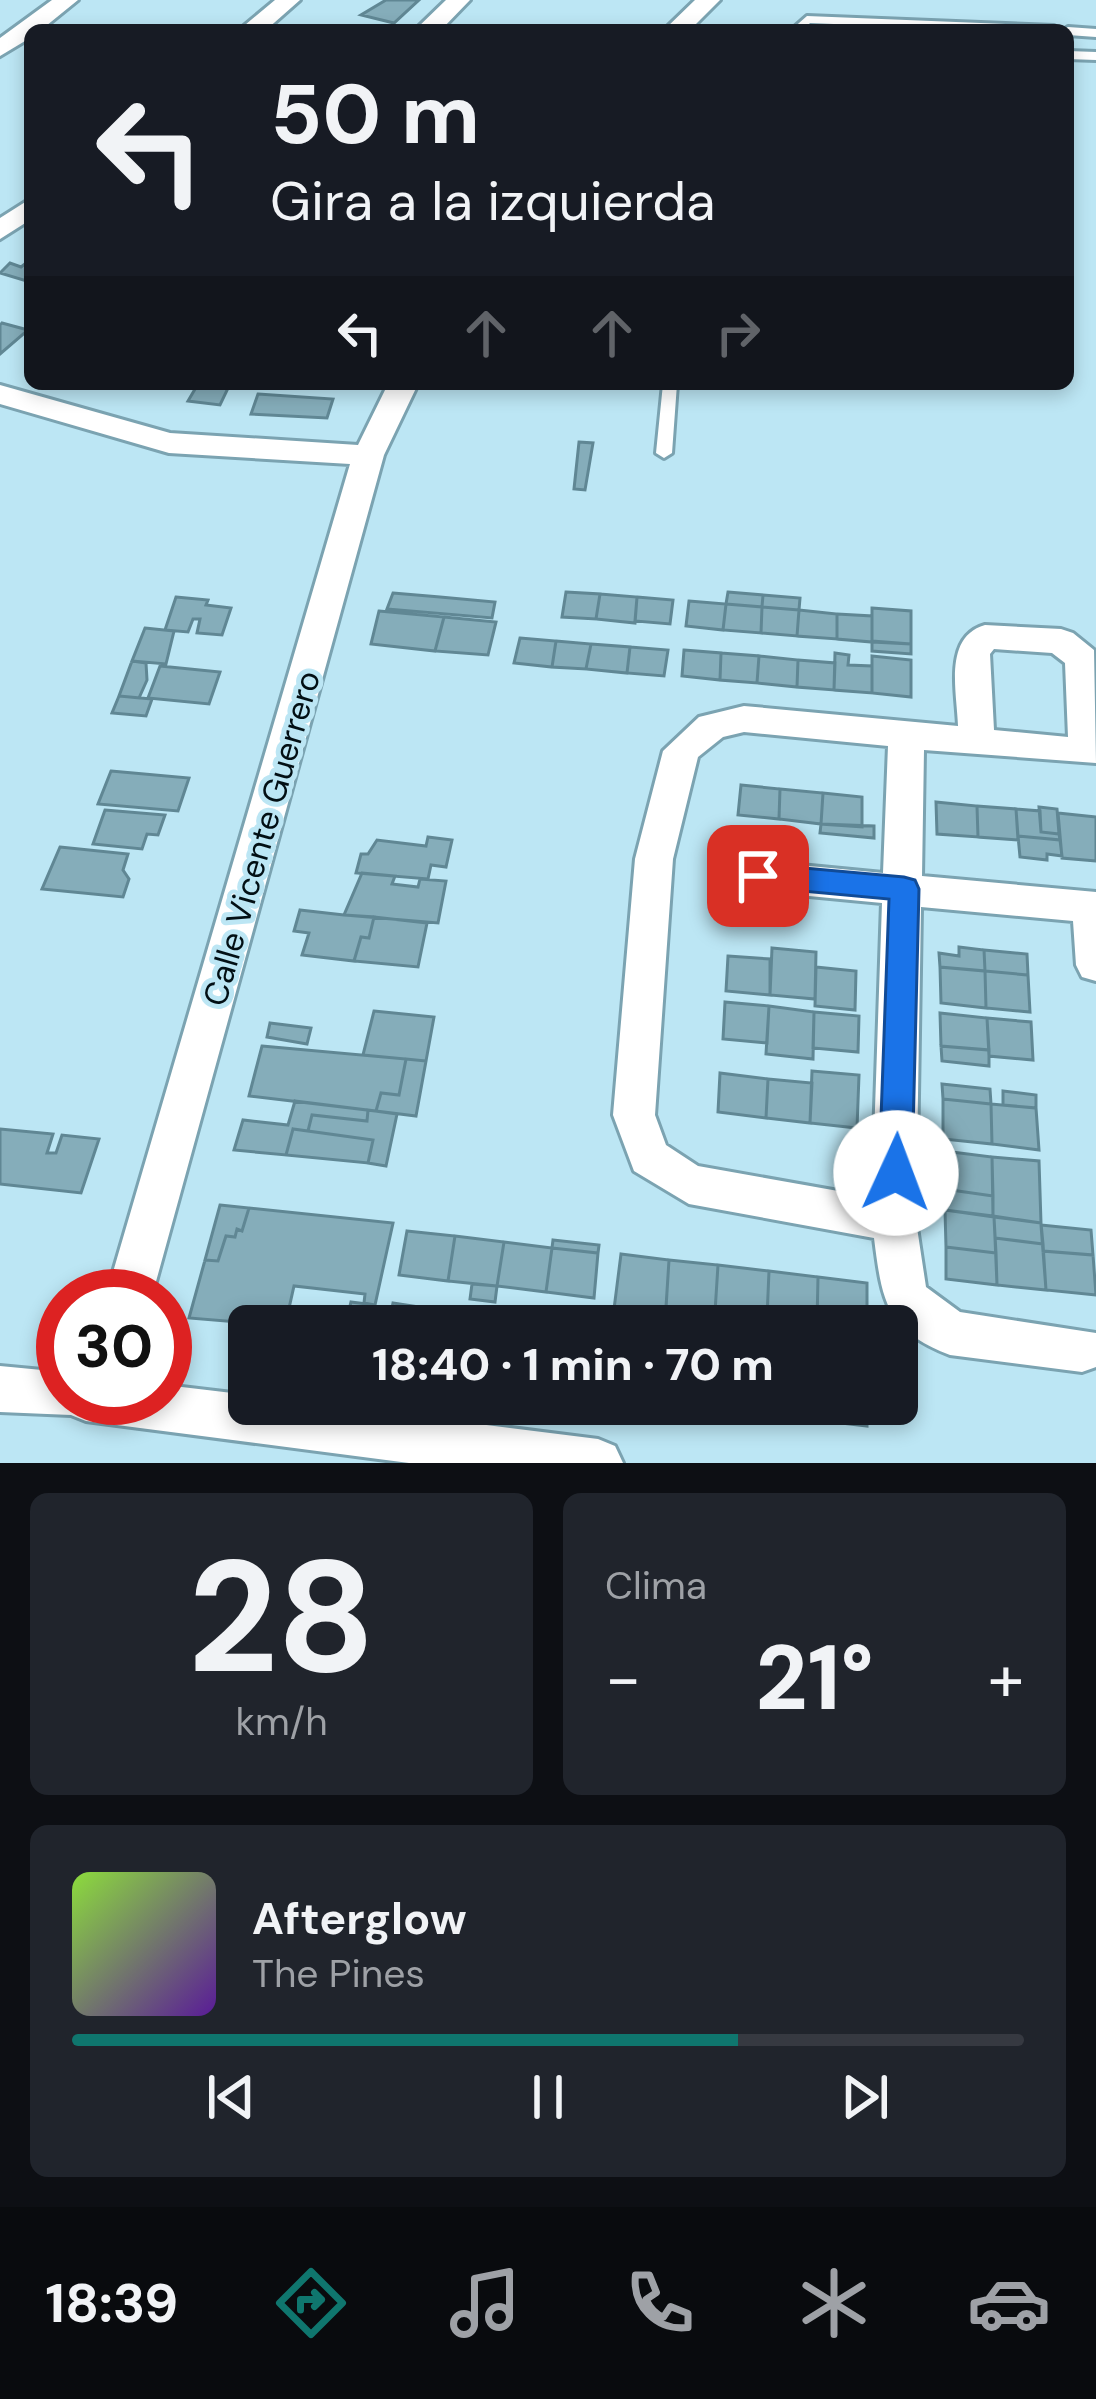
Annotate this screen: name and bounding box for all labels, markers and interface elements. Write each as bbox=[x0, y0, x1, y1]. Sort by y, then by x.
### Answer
text: 50 m bbox=[270, 60, 480, 169]
icon: left bbox=[72, 72, 228, 228]
text: Gira a la izquierda bbox=[270, 166, 715, 237]
icon: left bbox=[327, 300, 393, 366]
icon: ahead bbox=[453, 300, 519, 366]
icon: ahead bbox=[579, 300, 645, 366]
icon: right bbox=[705, 300, 771, 366]
street label: Calle Vicente Guerrero bbox=[193, 666, 330, 1011]
pin bbox=[707, 825, 809, 927]
icon: arrive bbox=[725, 843, 791, 909]
position arrow bbox=[833, 1110, 959, 1236]
speed limit sign: 30 bbox=[36, 1269, 192, 1425]
text: 18:40 · 1 min · 70 m bbox=[372, 1335, 774, 1394]
text: 28 bbox=[188, 1516, 375, 1719]
text: Clima bbox=[605, 1560, 707, 1611]
text: 21° bbox=[755, 1620, 874, 1737]
text: − bbox=[605, 1636, 641, 1721]
text: + bbox=[988, 1636, 1024, 1721]
text: km/h bbox=[235, 1696, 328, 1747]
text: Afterglow bbox=[252, 1889, 467, 1948]
text: The Pines bbox=[252, 1948, 425, 1999]
icon: previous bbox=[198, 2064, 264, 2130]
icon: pause bbox=[515, 2064, 581, 2130]
icon: next bbox=[832, 2064, 898, 2130]
icon: directions bbox=[269, 2261, 353, 2345]
icon: music bbox=[443, 2261, 527, 2345]
icon: phone bbox=[618, 2261, 702, 2345]
icon: climate bbox=[792, 2261, 876, 2345]
icon: car bbox=[967, 2261, 1051, 2345]
text: 18:39 bbox=[45, 2268, 178, 2339]

